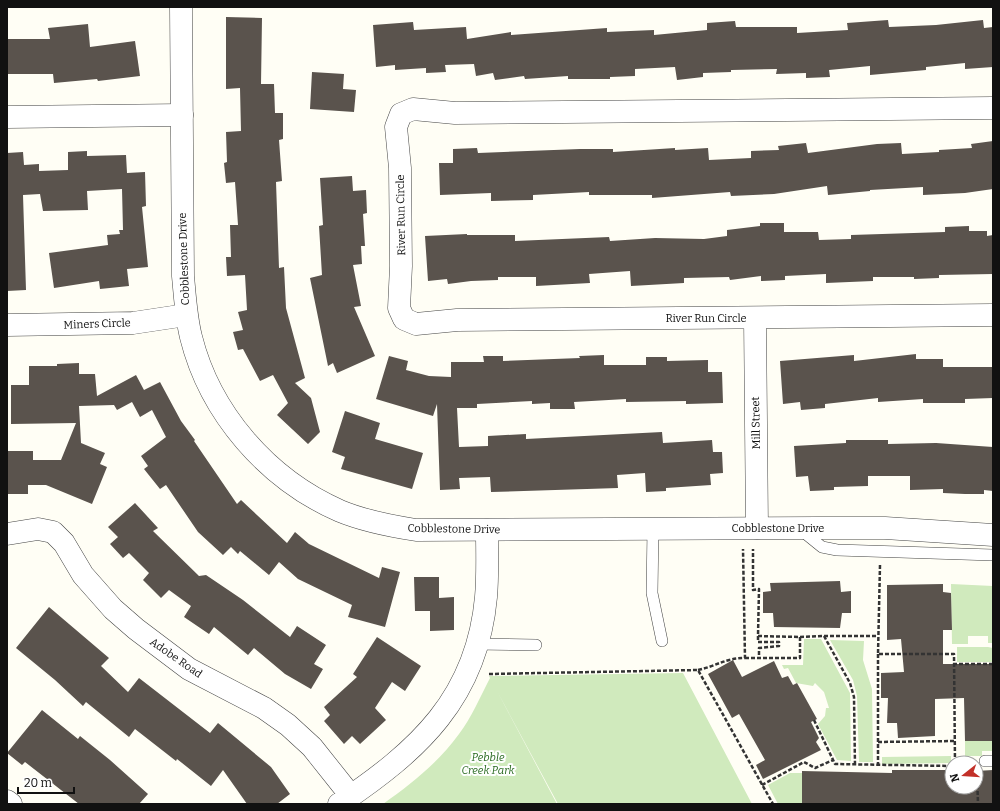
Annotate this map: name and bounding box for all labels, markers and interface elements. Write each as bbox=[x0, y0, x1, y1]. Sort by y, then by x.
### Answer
street label: River Run Circle bbox=[394, 174, 408, 256]
street label: Cobblestone Drive bbox=[176, 212, 192, 306]
street label: River Run Circle bbox=[665, 312, 747, 325]
street label: Miners Circle bbox=[63, 316, 131, 332]
street label: Mill Street bbox=[749, 397, 763, 449]
street label: Cobblestone Drive bbox=[408, 522, 500, 536]
street label: Cobblestone Drive bbox=[732, 522, 824, 535]
street label: Adobe Road bbox=[147, 635, 205, 681]
park label: Pebble Creek Park bbox=[462, 751, 515, 777]
north arrow bbox=[944, 755, 984, 795]
scale bar bbox=[18, 769, 74, 795]
text: N bbox=[947, 771, 962, 784]
text: 20 m bbox=[24, 776, 53, 790]

